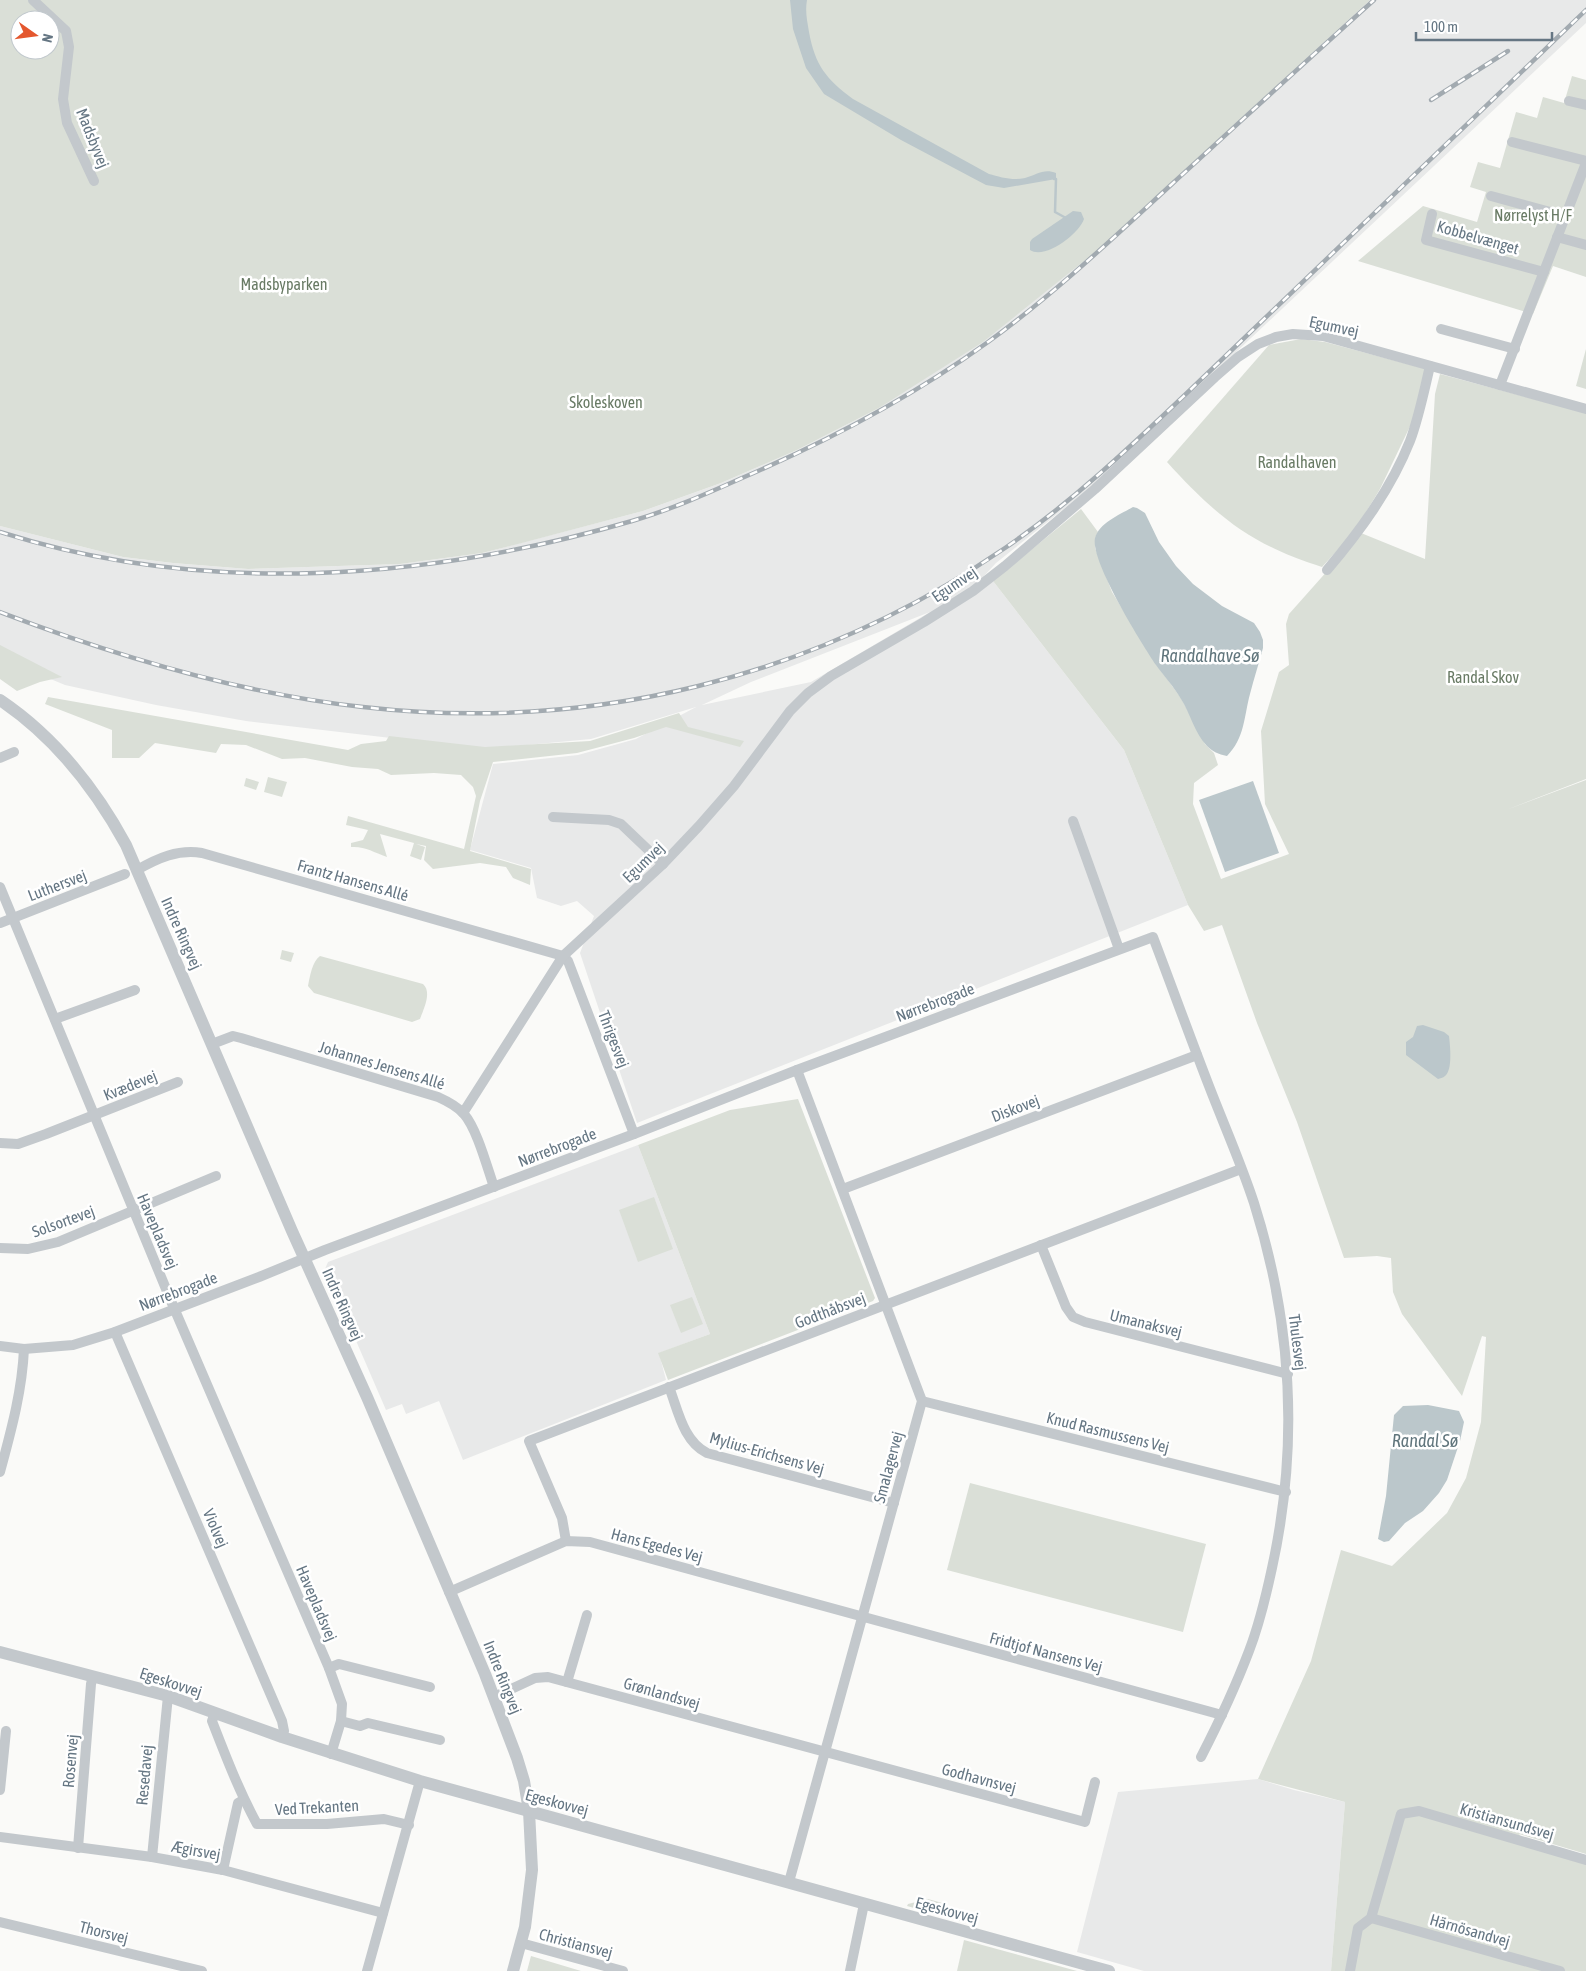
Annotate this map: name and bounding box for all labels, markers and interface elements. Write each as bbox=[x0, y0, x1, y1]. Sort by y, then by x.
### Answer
north arrow bbox=[10, 10, 60, 60]
scale bar bbox=[1416, 10, 1552, 42]
text: 100 m bbox=[1424, 18, 1458, 35]
text: N bbox=[39, 32, 56, 44]
street label: Madsbyvej bbox=[72, 106, 113, 171]
park label: Nørrelyst H/F bbox=[1494, 206, 1573, 225]
street label: Kobbelvænget bbox=[1435, 217, 1522, 258]
park label: Madsbyparken bbox=[241, 275, 327, 294]
street label: Egumvej bbox=[1307, 312, 1360, 341]
park label: Skoleskoven bbox=[569, 393, 643, 411]
park label: Randalhaven bbox=[1257, 453, 1337, 471]
street label: Egumvej bbox=[928, 562, 980, 606]
water label: Randalhave Sø bbox=[1161, 645, 1259, 666]
park label: Randal Skov bbox=[1447, 668, 1519, 686]
street label: Egumvej bbox=[619, 838, 668, 887]
street label: Frantz Hansens Allé bbox=[295, 856, 411, 904]
street label: Luthersvej bbox=[25, 866, 89, 905]
street label: Indre Ringvej bbox=[157, 894, 206, 972]
street label: Nørrebrogade bbox=[893, 979, 977, 1026]
street label: Thrigesvej bbox=[594, 1008, 633, 1070]
street label: Johannes Jensens Allé bbox=[317, 1037, 447, 1093]
street label: Kvædevej bbox=[101, 1066, 160, 1105]
street label: Diskovej bbox=[989, 1091, 1042, 1126]
street label: Nørrebrogade bbox=[515, 1124, 599, 1171]
street label: Havepladsvej bbox=[133, 1191, 182, 1272]
street label: Solsortevej bbox=[29, 1201, 97, 1242]
street label: Indre Ringvej bbox=[318, 1265, 367, 1343]
street label: Nørrebrogade bbox=[136, 1268, 220, 1315]
street label: Godthåbsvej bbox=[792, 1288, 868, 1333]
street label: Umanaksvej bbox=[1108, 1305, 1184, 1342]
street label: Thulesvej bbox=[1285, 1313, 1310, 1371]
street label: Knud Rasmussens Vej bbox=[1044, 1408, 1171, 1457]
street label: Mylius-Erichsens Vej bbox=[707, 1428, 826, 1479]
street label: Smalagervej bbox=[870, 1429, 907, 1505]
water label: Randal Sø bbox=[1392, 1430, 1458, 1451]
street label: Violvej bbox=[199, 1506, 232, 1551]
street label: Hans Egedes Vej bbox=[609, 1524, 705, 1567]
street label: Havepladsvej bbox=[292, 1563, 341, 1644]
street label: Fridtjof Nansens Vej bbox=[987, 1628, 1104, 1677]
street label: Indre Ringvej bbox=[479, 1638, 526, 1717]
street label: Egeskovvej bbox=[137, 1663, 204, 1701]
street label: Grønlandsvej bbox=[621, 1674, 702, 1713]
street label: Rosenvej bbox=[59, 1734, 82, 1789]
street label: Resedavej bbox=[132, 1744, 157, 1806]
street label: Godhavnsvej bbox=[940, 1759, 1018, 1798]
street label: Egeskovvej bbox=[523, 1785, 590, 1820]
street label: Ved Trekanten bbox=[275, 1796, 359, 1818]
street label: Kristiansundsvej bbox=[1458, 1799, 1556, 1844]
street label: Ægirsvej bbox=[170, 1837, 222, 1864]
street label: Egeskovvej bbox=[913, 1893, 980, 1928]
street label: Härnösandvej bbox=[1428, 1910, 1512, 1951]
street label: Thorsvej bbox=[77, 1917, 130, 1948]
street label: Christiansvej bbox=[537, 1925, 615, 1962]

